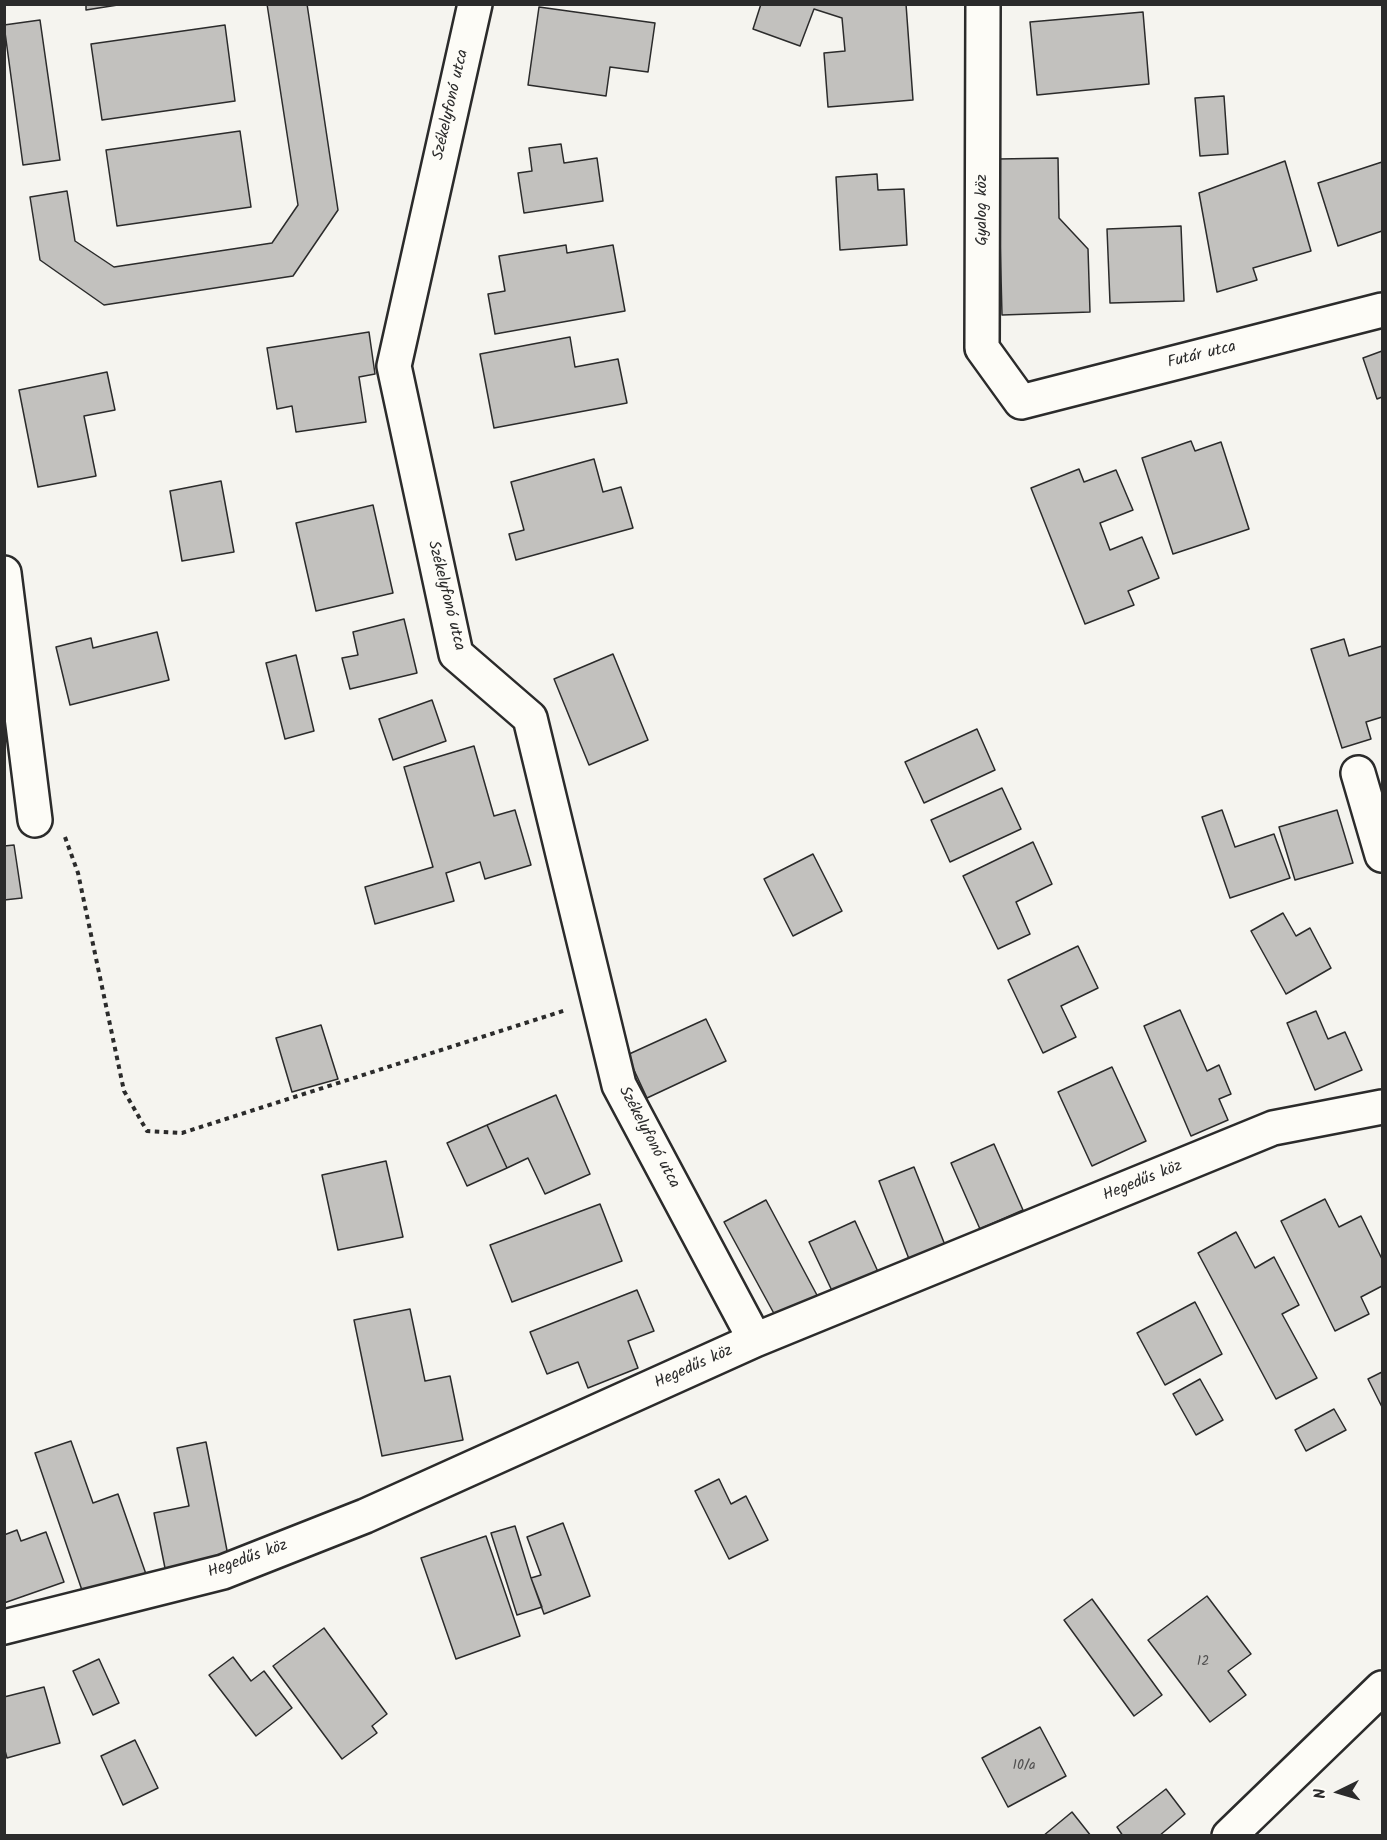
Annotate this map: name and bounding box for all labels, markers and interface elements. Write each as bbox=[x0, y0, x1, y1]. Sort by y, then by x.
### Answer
street label: Székelyfonó utca bbox=[430, 48, 474, 162]
street label: Gyalog köz bbox=[973, 174, 993, 246]
street label: Futár utca bbox=[1166, 338, 1238, 374]
street label: Székelyfonó utca bbox=[422, 539, 468, 653]
street label: Székelyfonó utca bbox=[613, 1084, 683, 1192]
street label: Hegedűs köz bbox=[1101, 1157, 1185, 1207]
street label: Hegedűs köz bbox=[652, 1342, 736, 1394]
street label: Hegedűs köz bbox=[206, 1537, 290, 1583]
house number: 12 bbox=[1197, 1655, 1209, 1671]
house number: 10/a bbox=[1013, 1759, 1035, 1775]
north arrow bbox=[1309, 1762, 1369, 1822]
text: N bbox=[1308, 1787, 1333, 1800]

